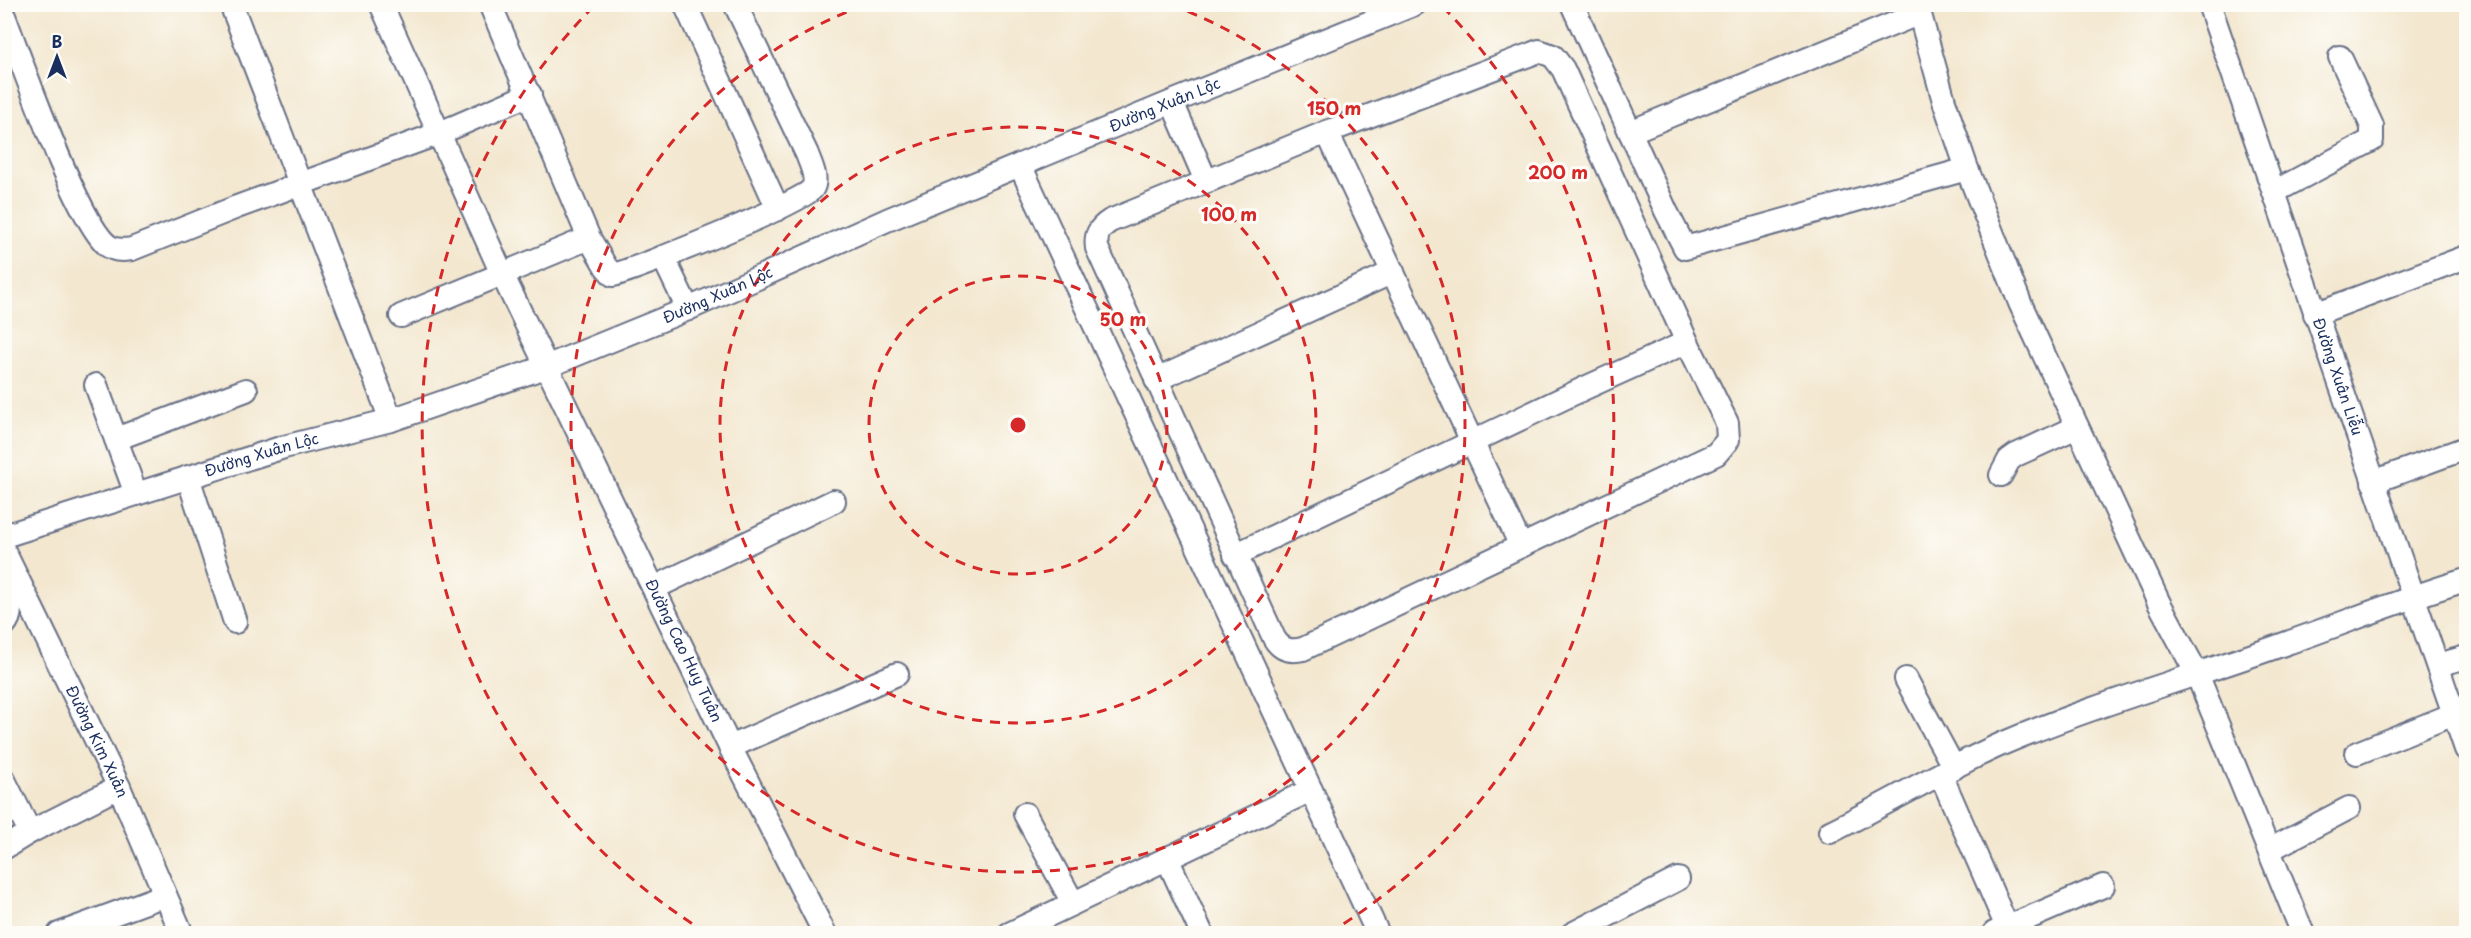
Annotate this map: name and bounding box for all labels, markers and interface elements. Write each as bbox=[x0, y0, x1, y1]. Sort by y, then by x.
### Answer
north arrow bbox=[27, 27, 87, 87]
text: B bbox=[52, 29, 63, 53]
street label: Đường Xuân Lộc bbox=[1105, 71, 1223, 137]
text: 150 m bbox=[1307, 94, 1361, 121]
text: 200 m bbox=[1528, 158, 1588, 185]
text: 100 m bbox=[1201, 200, 1257, 227]
street label: Đường Xuân Lộc bbox=[659, 260, 776, 328]
text: 50 m bbox=[1100, 305, 1146, 332]
street label: Đường Xuân Liễu bbox=[2308, 314, 2370, 438]
centre of rings bbox=[1008, 415, 1028, 435]
street label: Đường Xuân Lộc bbox=[201, 426, 321, 482]
street label: Đường Cao Huy Tuân bbox=[641, 574, 729, 726]
street label: Đường Kim Xuân bbox=[61, 681, 135, 801]

